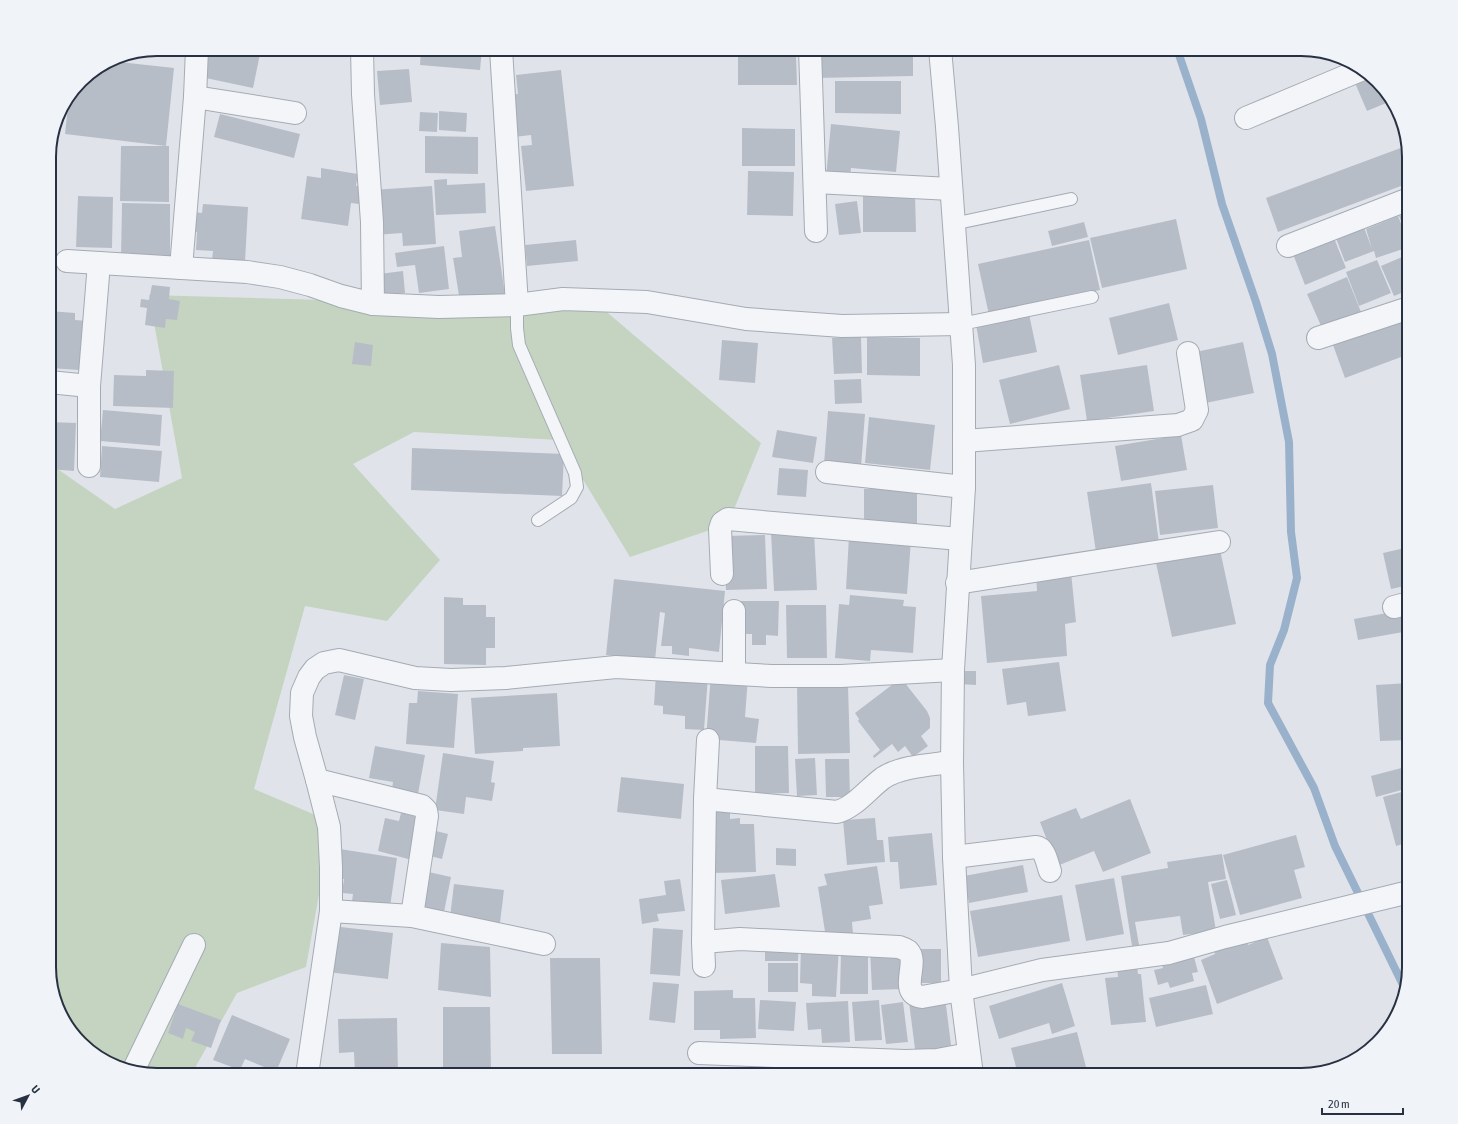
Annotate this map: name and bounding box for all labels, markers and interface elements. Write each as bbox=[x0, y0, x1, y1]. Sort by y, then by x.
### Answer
north arrow bbox=[8, 1076, 48, 1116]
text: U bbox=[29, 1083, 42, 1096]
scale bar bbox=[1322, 1090, 1403, 1116]
text: 20 m bbox=[1328, 1097, 1350, 1111]

